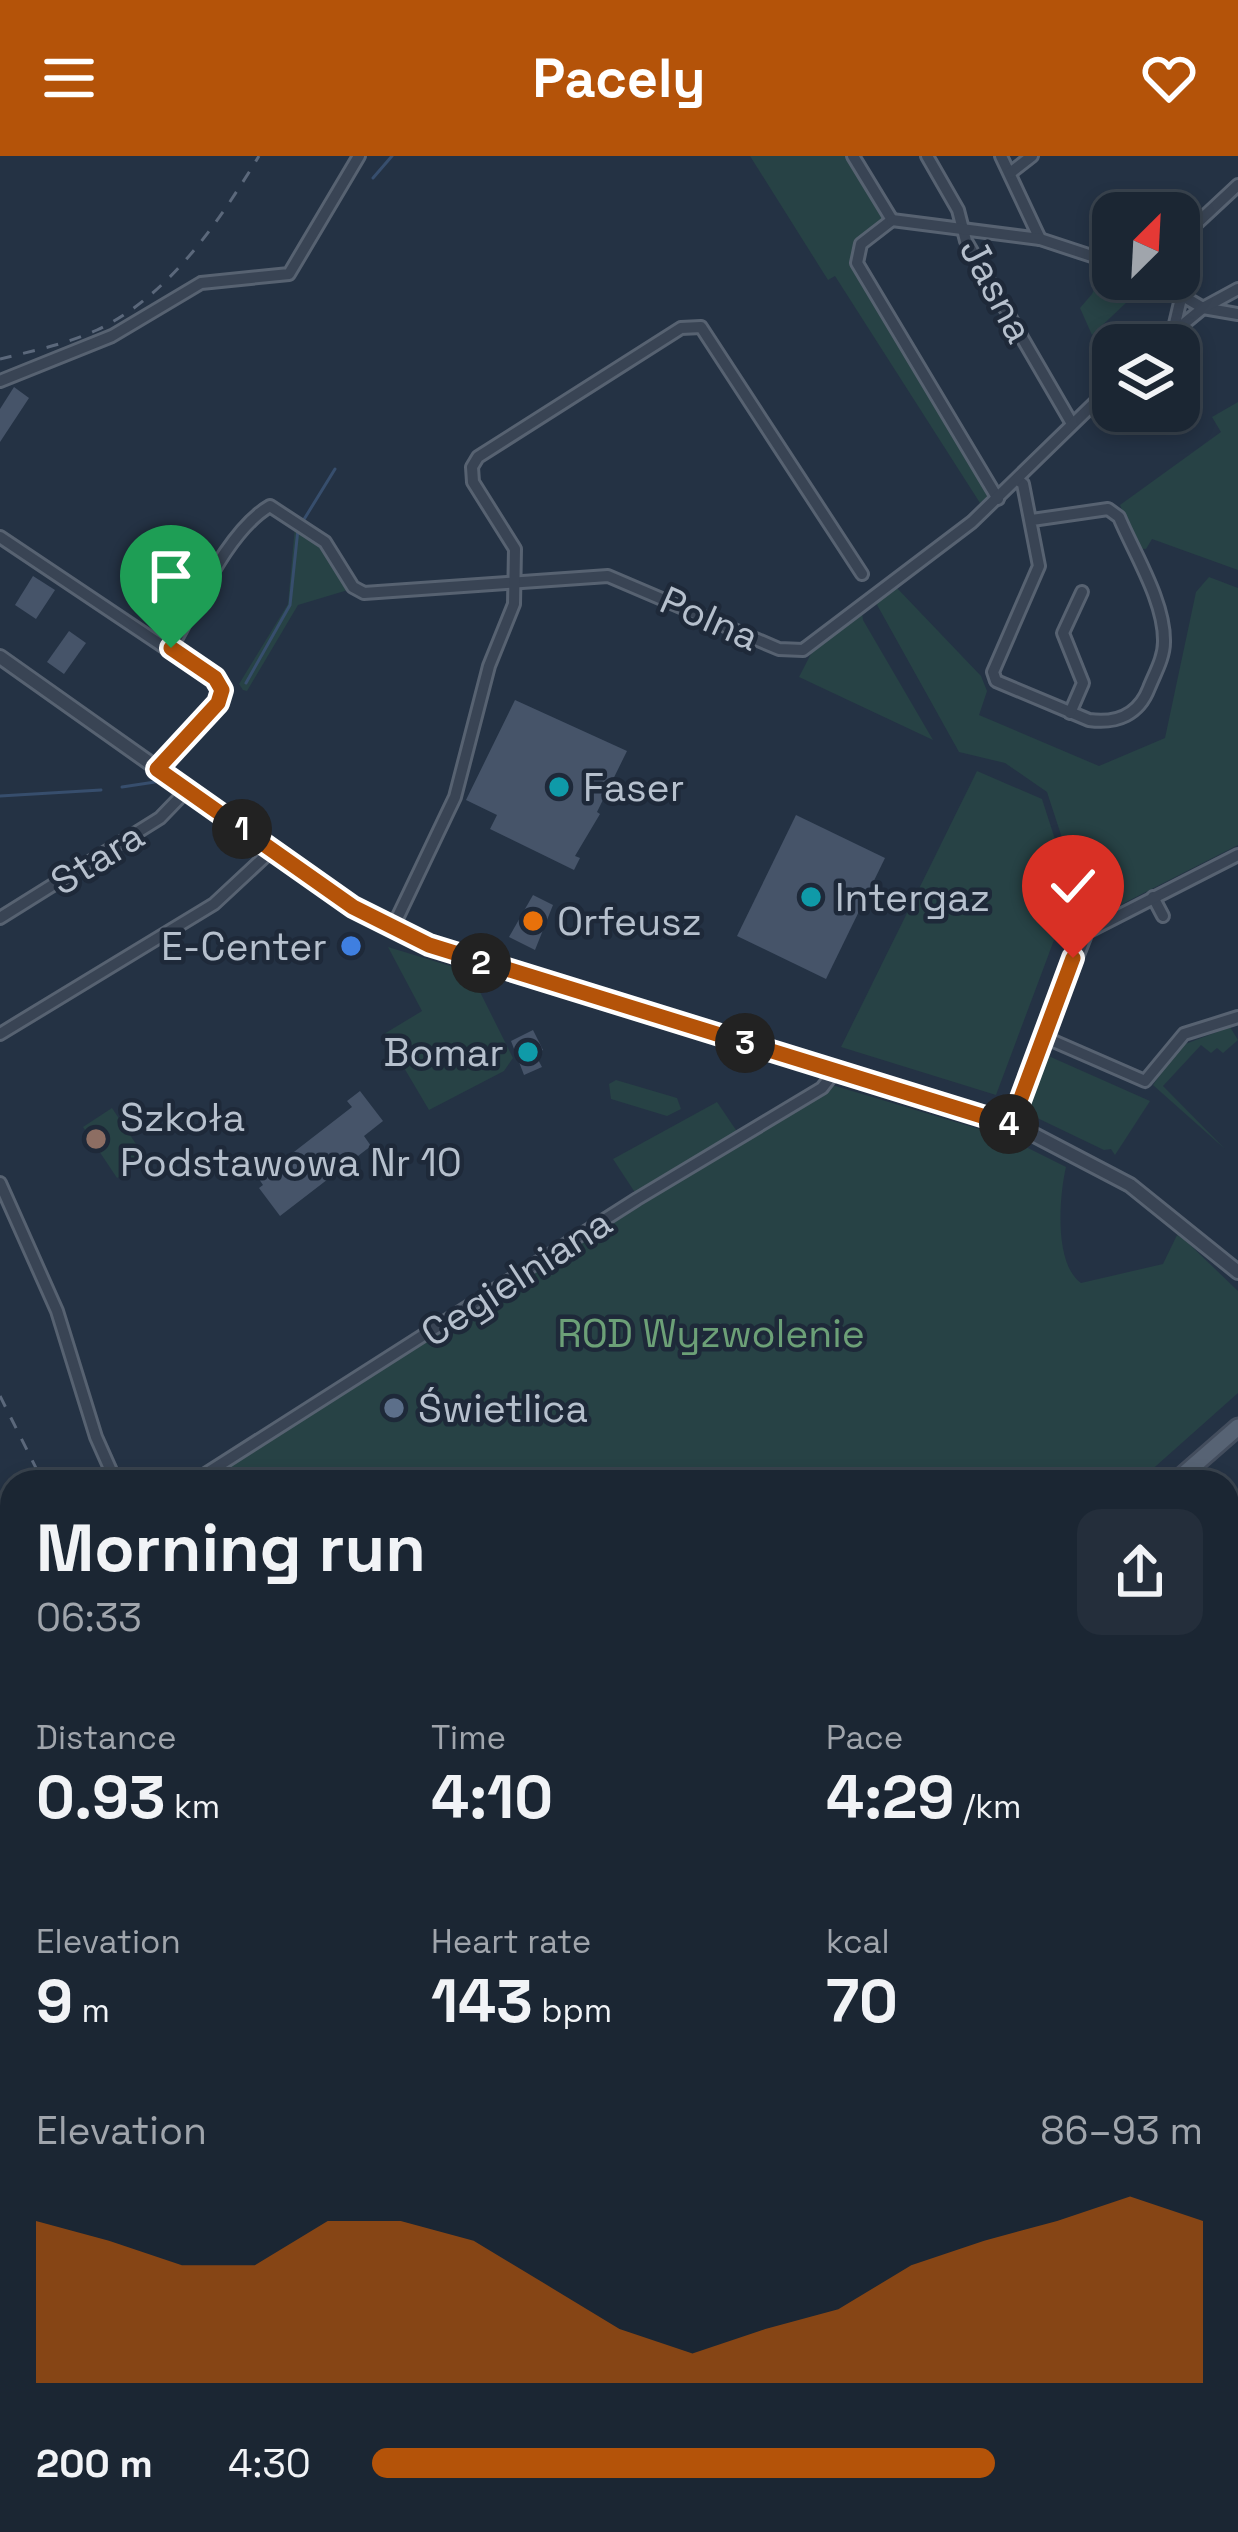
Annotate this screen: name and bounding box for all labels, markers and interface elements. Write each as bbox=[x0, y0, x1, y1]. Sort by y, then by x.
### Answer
text: Pacely bbox=[532, 44, 706, 113]
icon: menu bbox=[36, 45, 102, 111]
icon: heart bbox=[1136, 45, 1202, 111]
north arrow bbox=[1092, 192, 1200, 300]
map controls bbox=[1092, 192, 1200, 432]
street label: Jasna bbox=[949, 230, 1044, 351]
button: layers bbox=[1092, 324, 1200, 432]
pin bbox=[120, 525, 222, 648]
icon: arrive bbox=[138, 543, 204, 609]
street label: Polna bbox=[653, 575, 767, 662]
place label: Faser bbox=[583, 763, 684, 812]
marker: Faser bbox=[546, 774, 572, 800]
pin: 1 bbox=[212, 799, 272, 859]
text: 1 bbox=[235, 808, 249, 850]
street label: Stara bbox=[42, 811, 153, 906]
pin bbox=[1022, 835, 1124, 958]
icon: check bbox=[1040, 853, 1106, 919]
place label: Intergaz bbox=[835, 873, 990, 922]
marker: Intergaz bbox=[798, 884, 824, 910]
place label: Orfeusz bbox=[557, 897, 702, 946]
marker: Orfeusz bbox=[520, 908, 546, 934]
place label: E-Center bbox=[161, 922, 327, 971]
marker: E-Center bbox=[338, 933, 364, 959]
pin: 2 bbox=[451, 933, 511, 993]
text: 2 bbox=[471, 942, 491, 984]
pin: 3 bbox=[715, 1013, 775, 1073]
text: 3 bbox=[735, 1022, 755, 1064]
place label: Bomar bbox=[383, 1028, 504, 1077]
marker: Bomar bbox=[515, 1039, 541, 1065]
place label: Szkoła Podstawowa Nr 10 bbox=[120, 1093, 462, 1187]
pin: 4 bbox=[979, 1094, 1039, 1154]
text: 4 bbox=[999, 1103, 1020, 1145]
marker: Szkoła Podstawowa Nr 10 bbox=[83, 1126, 109, 1152]
street label: Cegielniana bbox=[412, 1198, 621, 1357]
park label: ROD Wyzwolenie bbox=[557, 1309, 865, 1358]
place label: Świetlica bbox=[418, 1384, 588, 1433]
marker: Świetlica bbox=[381, 1395, 407, 1421]
text: Morning run bbox=[36, 1506, 426, 1590]
button: share bbox=[1077, 1509, 1203, 1635]
text: 06:33 bbox=[36, 1593, 142, 1642]
text: Distance bbox=[36, 1717, 177, 1759]
text: Time bbox=[431, 1717, 506, 1759]
text: Pace bbox=[826, 1717, 903, 1759]
text: 0.93 bbox=[36, 1759, 165, 1836]
text: 4:10 bbox=[431, 1759, 553, 1836]
text: 4:29 bbox=[826, 1759, 955, 1836]
text: km bbox=[165, 1786, 220, 1828]
text: /km bbox=[955, 1786, 1021, 1828]
text: Elevation bbox=[36, 1921, 181, 1963]
text: Heart rate bbox=[431, 1921, 591, 1963]
text: kcal bbox=[826, 1921, 890, 1963]
text: 9 bbox=[36, 1963, 73, 2040]
text: 143 bbox=[431, 1963, 533, 2040]
text: 70 bbox=[826, 1963, 898, 2040]
text: m bbox=[73, 1990, 110, 2032]
text: bpm bbox=[533, 1990, 612, 2032]
text: Elevation bbox=[36, 2106, 207, 2155]
text: 86–93 m bbox=[1040, 2106, 1203, 2155]
text: 200 m bbox=[36, 2439, 153, 2488]
text: 4:30 bbox=[228, 2439, 311, 2488]

